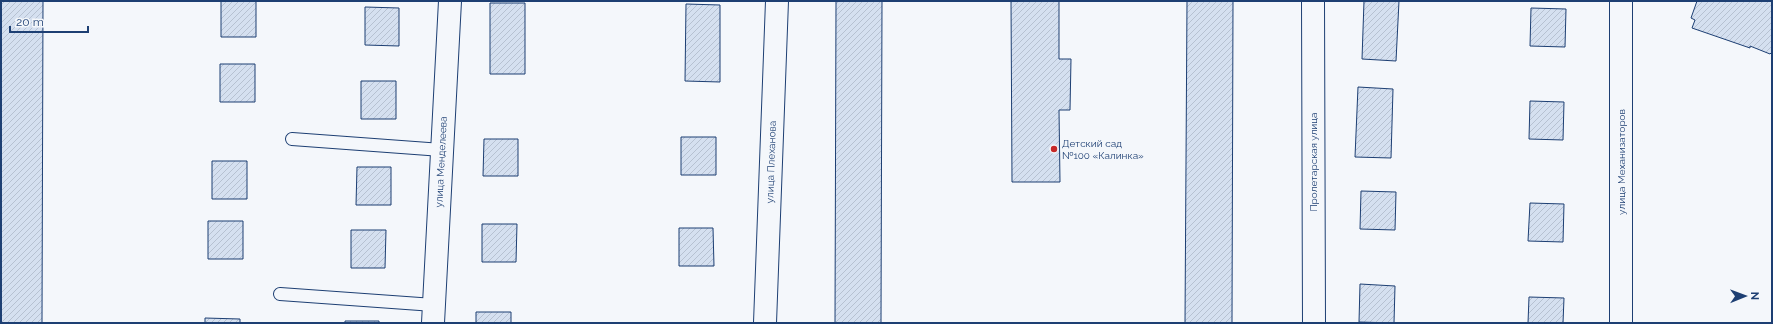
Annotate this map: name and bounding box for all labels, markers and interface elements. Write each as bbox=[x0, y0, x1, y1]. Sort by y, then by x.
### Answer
scale bar bbox=[10, 8, 88, 34]
text: 20 m bbox=[16, 15, 44, 29]
street label: улица Механизаторов bbox=[1616, 109, 1627, 215]
street label: Пролетарская улица bbox=[1308, 112, 1319, 212]
street label: улица Менделеева bbox=[433, 116, 449, 208]
street label: улица Плеханова bbox=[764, 121, 778, 203]
place label: Детский сад №100 «Калинка» bbox=[1062, 138, 1144, 161]
marker: Детский сад №100 «Калинка» bbox=[1049, 144, 1059, 154]
north arrow bbox=[1725, 276, 1765, 316]
text: N bbox=[1748, 292, 1761, 300]

